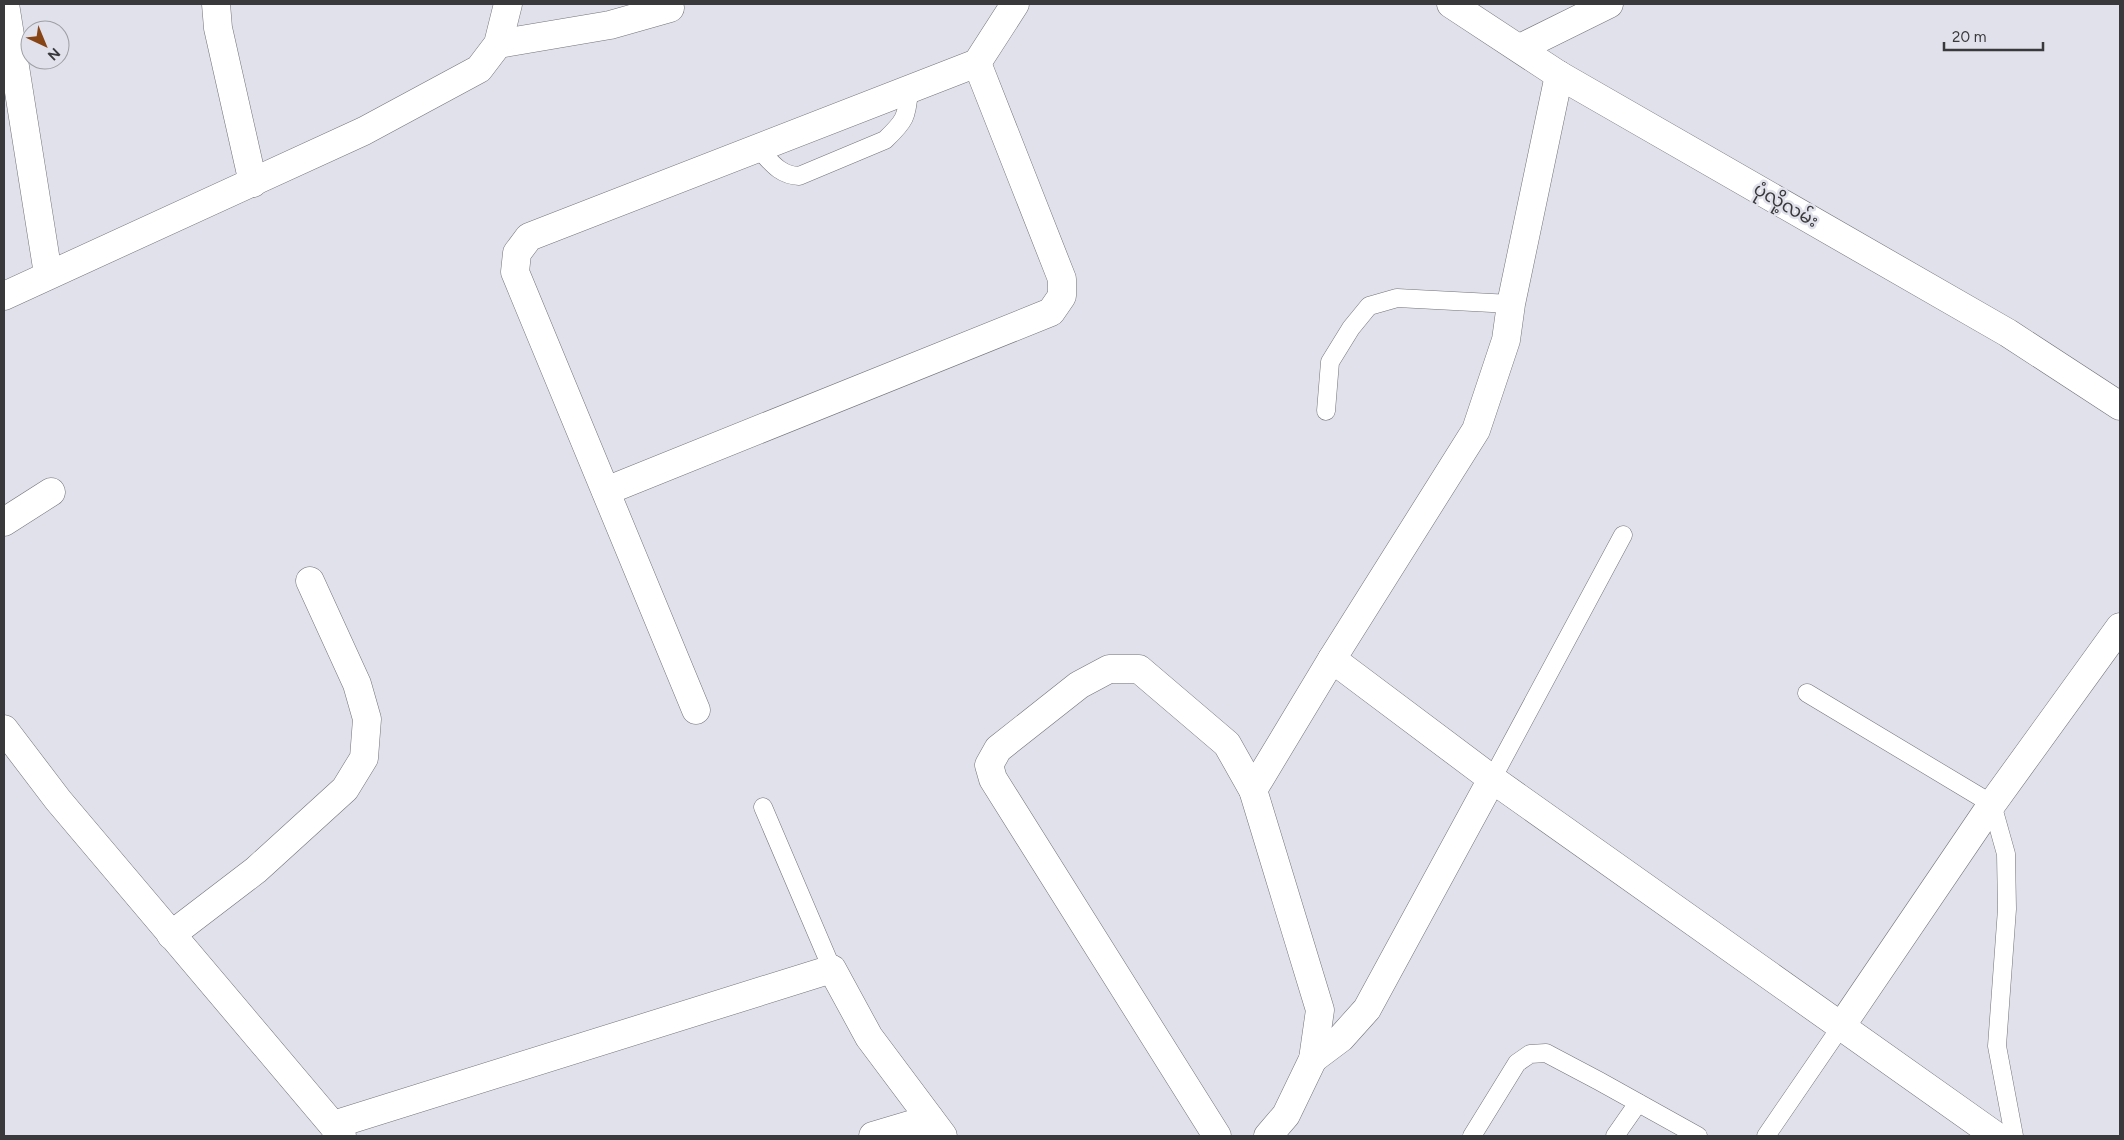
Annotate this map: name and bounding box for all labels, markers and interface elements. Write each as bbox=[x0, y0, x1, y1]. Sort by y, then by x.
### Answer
north arrow bbox=[20, 20, 70, 70]
scale bar bbox=[1944, 20, 2043, 52]
text: 20 m bbox=[1952, 28, 1986, 46]
text: N bbox=[44, 44, 63, 64]
street label: ပုံလို့လမ်း bbox=[1748, 175, 1824, 236]

